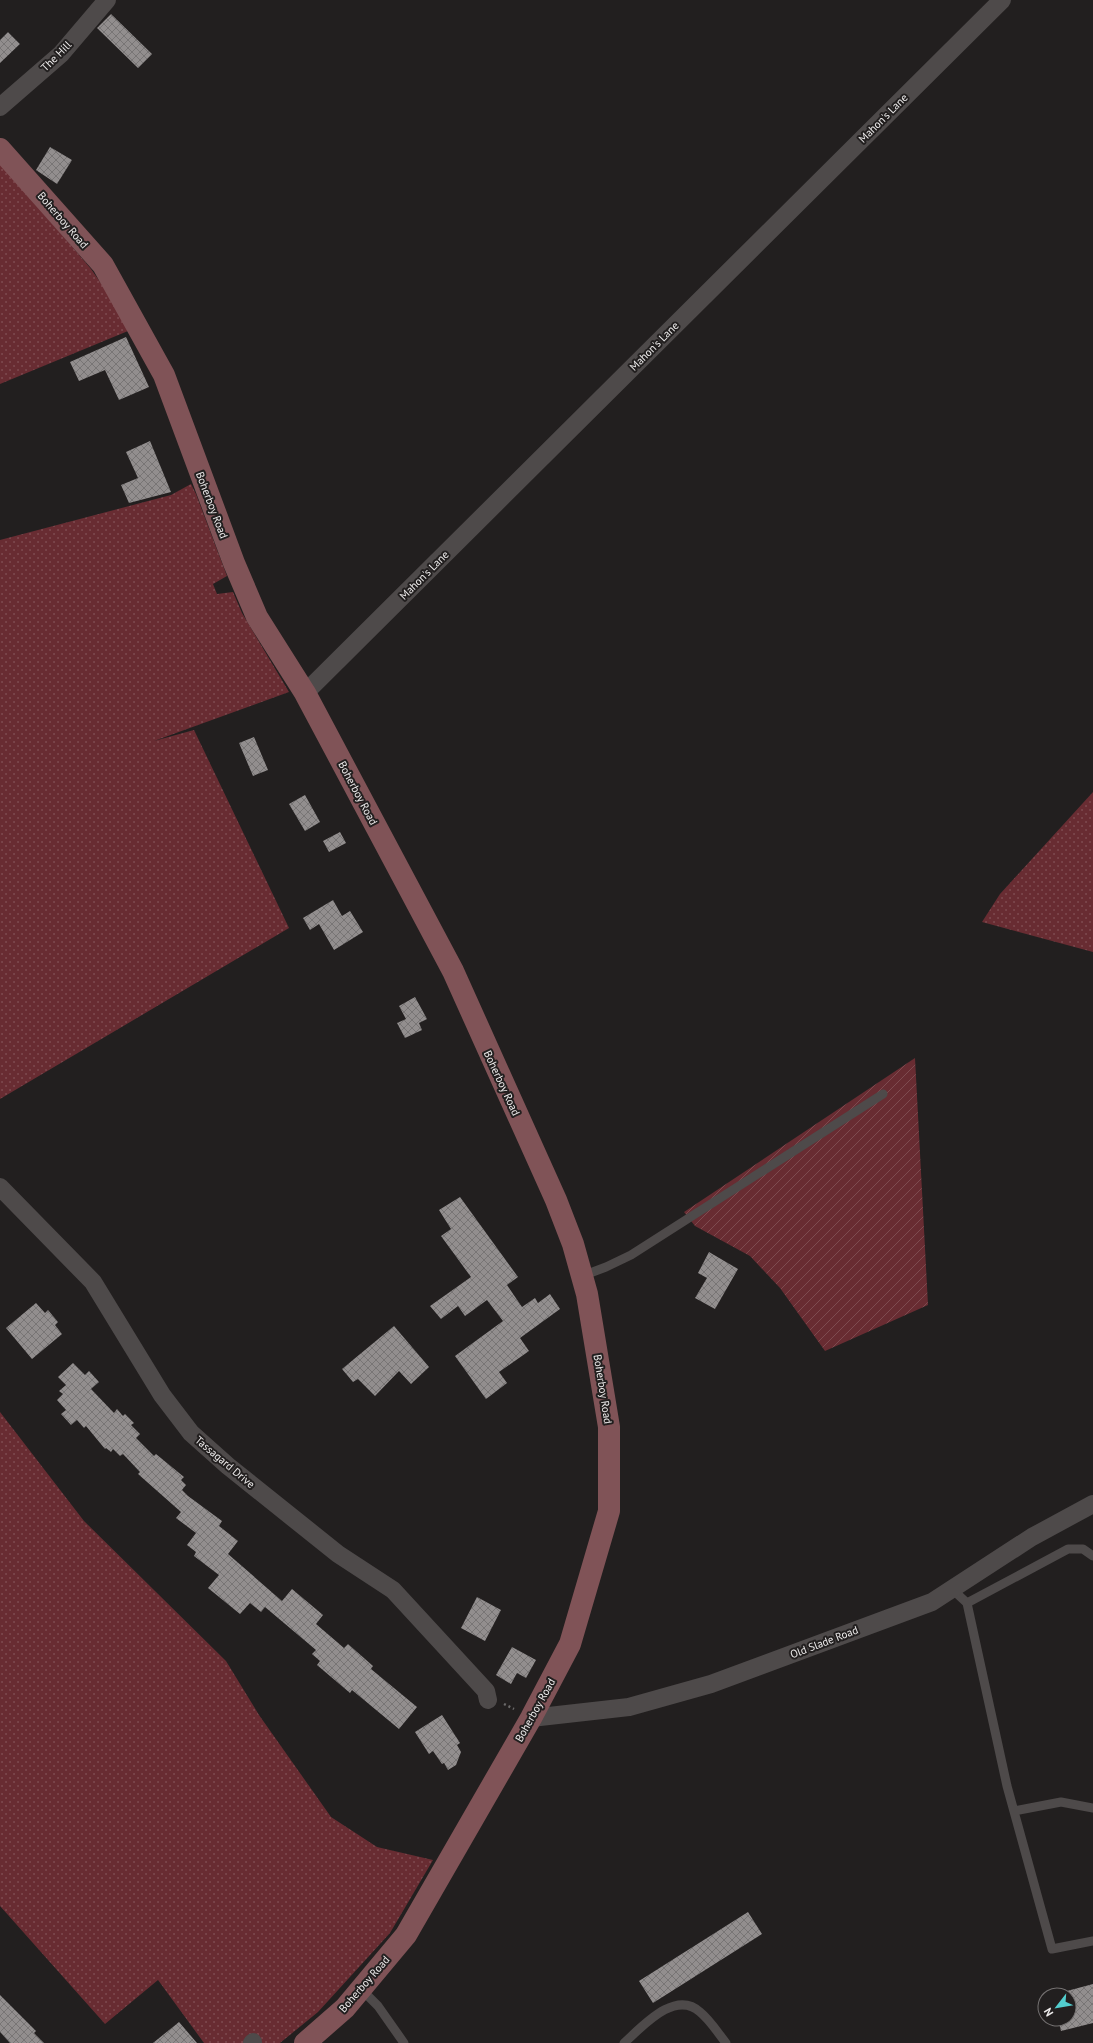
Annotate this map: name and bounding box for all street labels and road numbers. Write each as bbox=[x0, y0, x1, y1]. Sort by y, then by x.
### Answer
street label: The Hill bbox=[38, 37, 75, 74]
street label: Mahon's Lane bbox=[855, 90, 911, 146]
street label: Boherboy Road bbox=[35, 189, 91, 251]
street label: Mahon's Lane bbox=[626, 318, 682, 374]
street label: Boherboy Road bbox=[193, 470, 231, 540]
street label: Mahon's Lane bbox=[396, 547, 452, 603]
street label: Boherboy Road bbox=[335, 759, 381, 827]
street label: Boherboy Road bbox=[481, 1048, 523, 1118]
street label: Boherboy Road bbox=[591, 1353, 615, 1425]
street label: Tassagard Drive bbox=[192, 1433, 258, 1491]
street label: Old Slade Road bbox=[788, 1623, 860, 1661]
street label: Boherboy Road bbox=[512, 1676, 558, 1744]
street label: Boherboy Road bbox=[336, 1953, 392, 2015]

